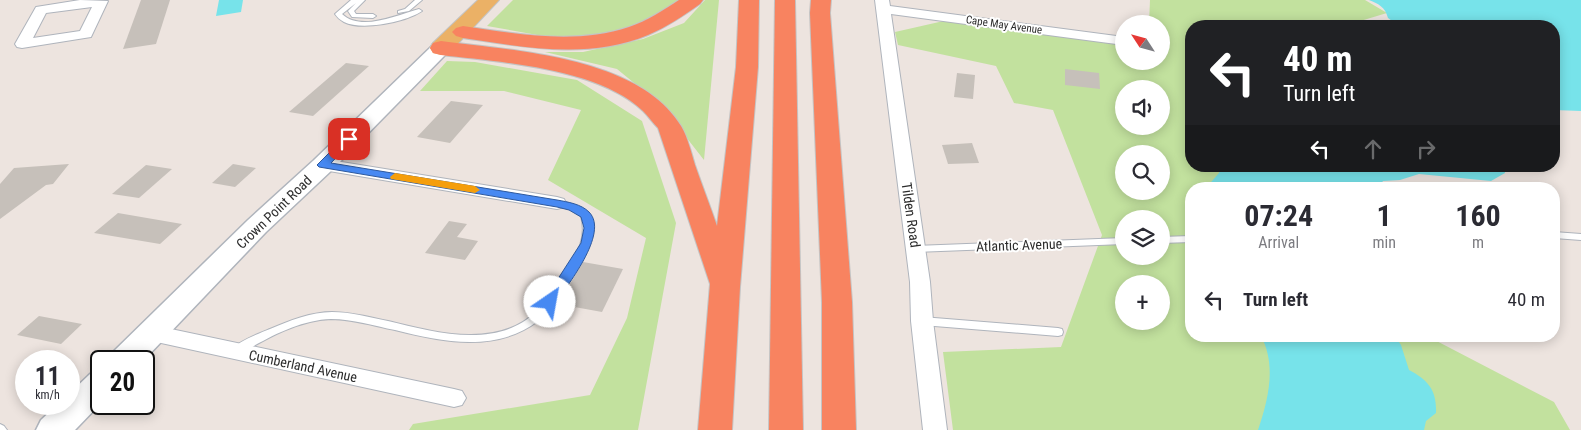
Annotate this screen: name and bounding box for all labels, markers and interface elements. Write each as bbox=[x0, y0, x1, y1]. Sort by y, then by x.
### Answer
street label: Cape May Avenue bbox=[965, 13, 1043, 37]
north arrow bbox=[1115, 15, 1170, 70]
map controls bbox=[1115, 15, 1170, 330]
text: 40 m bbox=[1283, 39, 1352, 80]
icon: left bbox=[1200, 40, 1265, 105]
button: sound bbox=[1115, 80, 1170, 135]
text: Turn left bbox=[1283, 81, 1355, 106]
pin bbox=[328, 118, 370, 160]
icon: arrive bbox=[335, 125, 363, 153]
icon: left bbox=[1306, 135, 1334, 163]
icon: ahead bbox=[1359, 135, 1387, 163]
icon: right bbox=[1412, 135, 1440, 163]
button: search bbox=[1115, 145, 1170, 200]
street label: Crown Point Road bbox=[233, 172, 315, 252]
street label: Tilden Road bbox=[899, 182, 923, 248]
text: 07:24 bbox=[1244, 198, 1313, 233]
text: 1 bbox=[1377, 198, 1392, 233]
text: 160 bbox=[1455, 198, 1501, 233]
button: layers bbox=[1115, 210, 1170, 265]
text: Arrival bbox=[1258, 233, 1299, 252]
text: min bbox=[1372, 233, 1396, 252]
text: m bbox=[1472, 233, 1484, 252]
street label: Atlantic Avenue bbox=[976, 235, 1063, 254]
position arrow bbox=[523, 275, 575, 327]
button: + bbox=[1115, 275, 1170, 330]
icon: left bbox=[1200, 286, 1228, 314]
text: Turn left bbox=[1243, 288, 1308, 311]
text: 40 m bbox=[1508, 288, 1545, 311]
street label: Cumberland Avenue bbox=[247, 347, 359, 385]
speed limit sign: 20 bbox=[90, 350, 155, 415]
text: 11 bbox=[35, 362, 60, 391]
text: km/h bbox=[35, 388, 60, 402]

